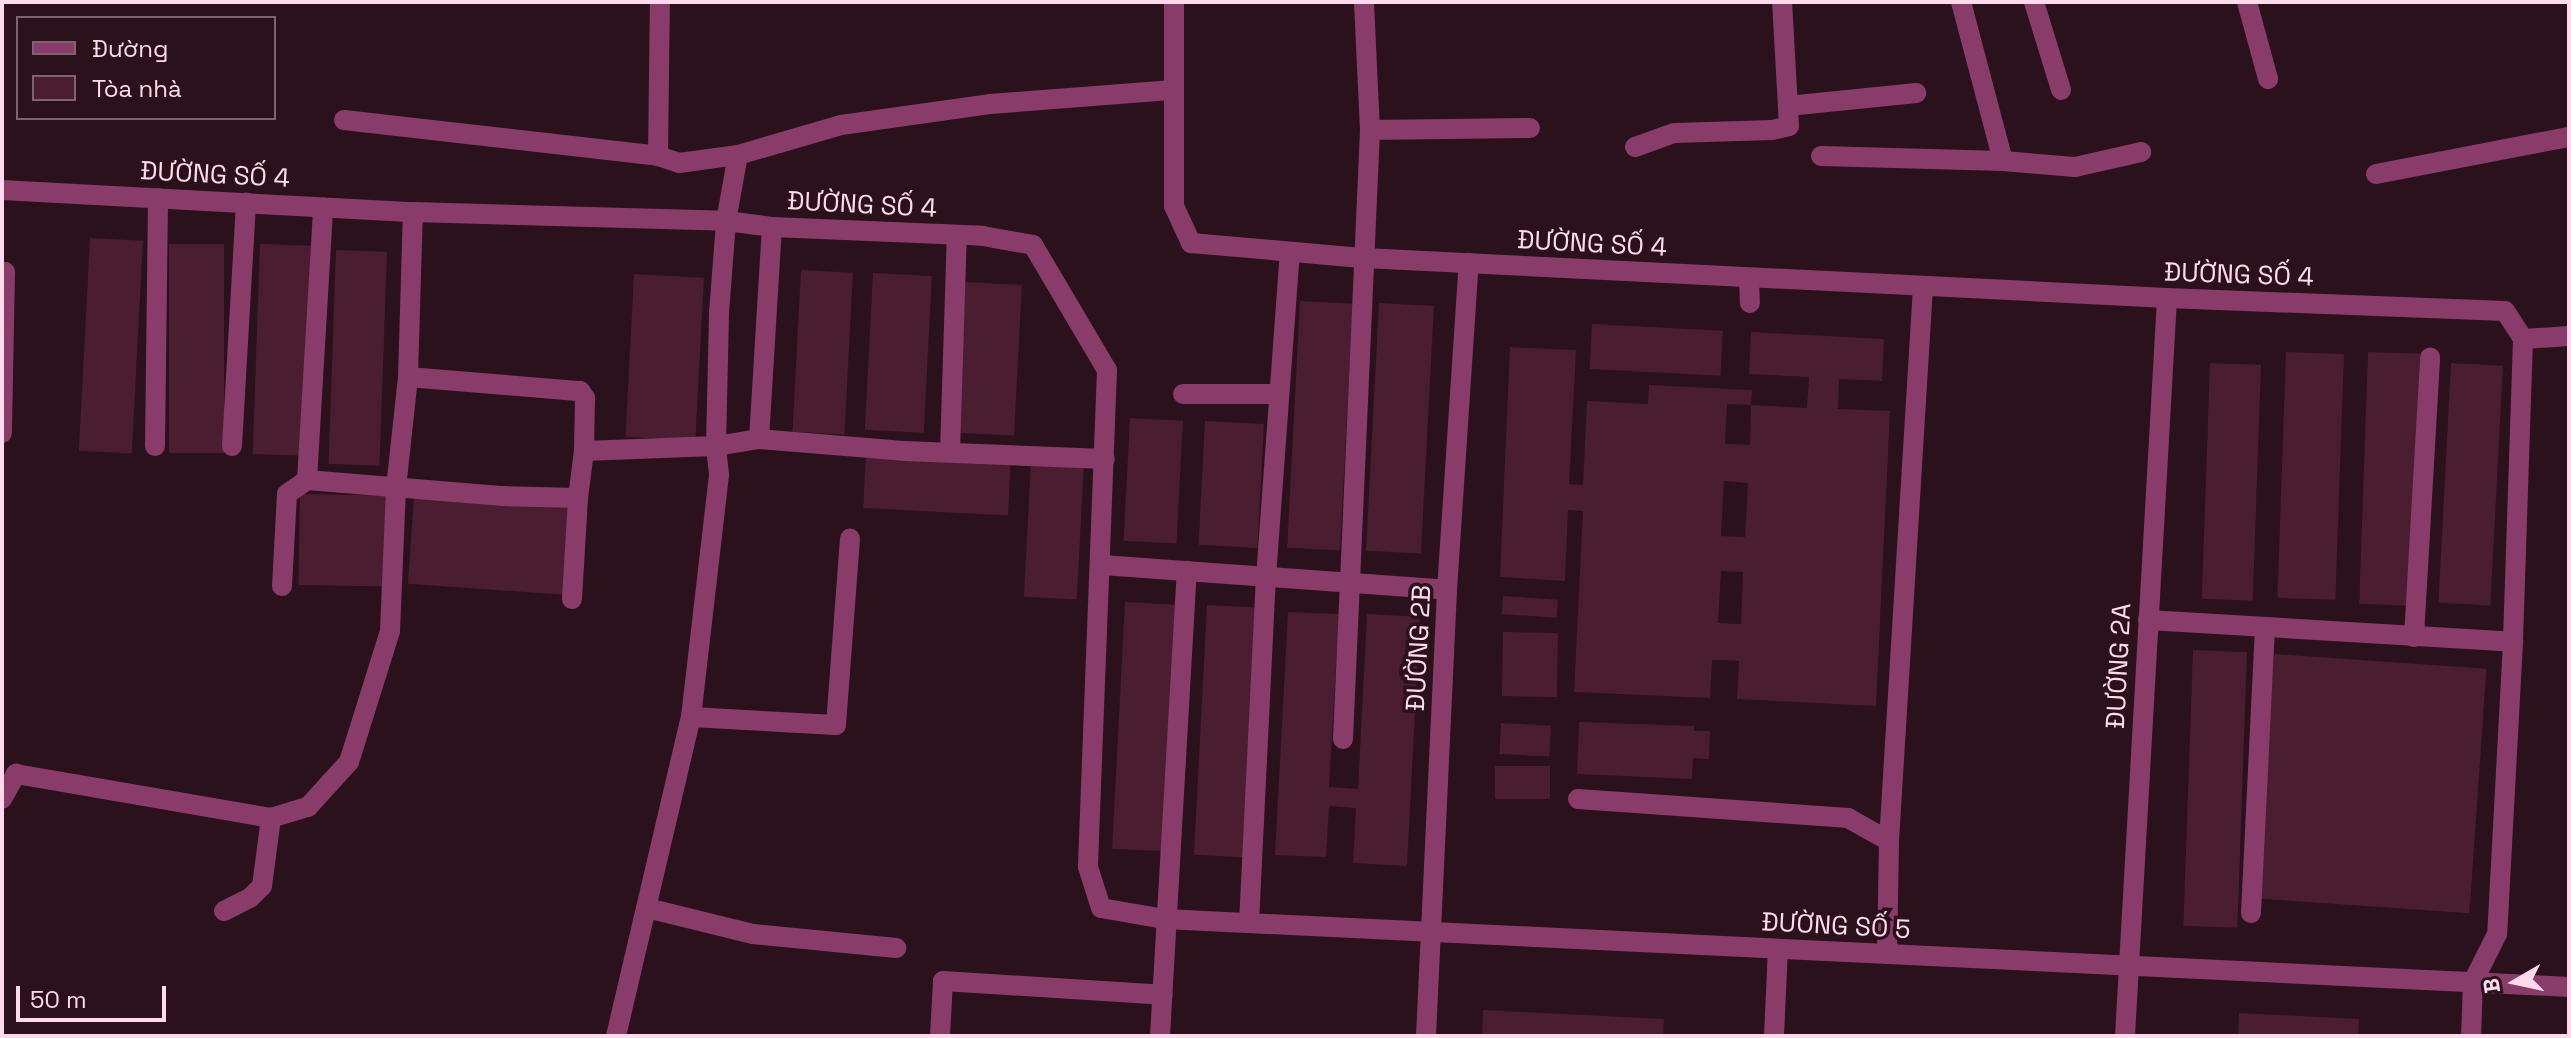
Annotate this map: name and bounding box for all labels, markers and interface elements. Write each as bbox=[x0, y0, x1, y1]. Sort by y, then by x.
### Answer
legend bbox=[16, 16, 276, 120]
text: Đường bbox=[92, 33, 168, 64]
text: Tòa nhà bbox=[92, 73, 182, 104]
street label: ĐƯỜNG SỐ 4 bbox=[139, 156, 291, 194]
street label: ĐƯỜNG SỐ 4 bbox=[786, 186, 938, 224]
street label: ĐƯỜNG SỐ 4 bbox=[1516, 225, 1668, 263]
street label: ĐƯỜNG SỐ 4 bbox=[2164, 257, 2314, 293]
street label: ĐƯỜNG 2B bbox=[1400, 584, 1438, 712]
street label: ĐƯỜNG 2A bbox=[2100, 602, 2138, 730]
street label: ĐƯỜNG SỐ 5 bbox=[1761, 907, 1911, 945]
north arrow bbox=[2475, 942, 2555, 1022]
scale bar bbox=[20, 970, 170, 1020]
text: B bbox=[2476, 976, 2506, 995]
text: 50 m bbox=[30, 984, 87, 1015]

